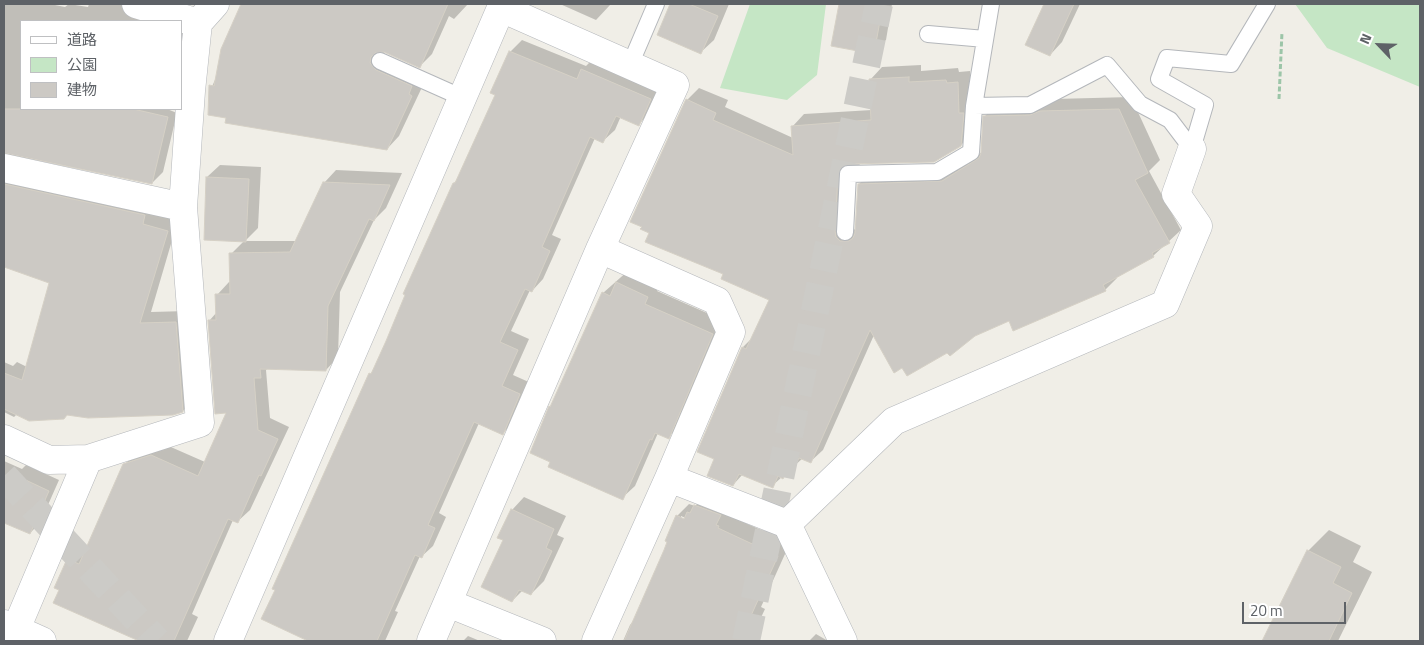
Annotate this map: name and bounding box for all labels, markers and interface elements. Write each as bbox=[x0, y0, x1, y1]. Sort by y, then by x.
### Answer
legend bbox=[20, 20, 182, 110]
north arrow bbox=[1354, 20, 1404, 70]
text: 道路 bbox=[67, 28, 97, 51]
text: N bbox=[1353, 30, 1376, 47]
text: 公園 bbox=[67, 53, 97, 76]
text: 建物 bbox=[67, 78, 97, 101]
scale bar bbox=[1244, 592, 1348, 624]
text: 20 m bbox=[1250, 599, 1283, 622]

